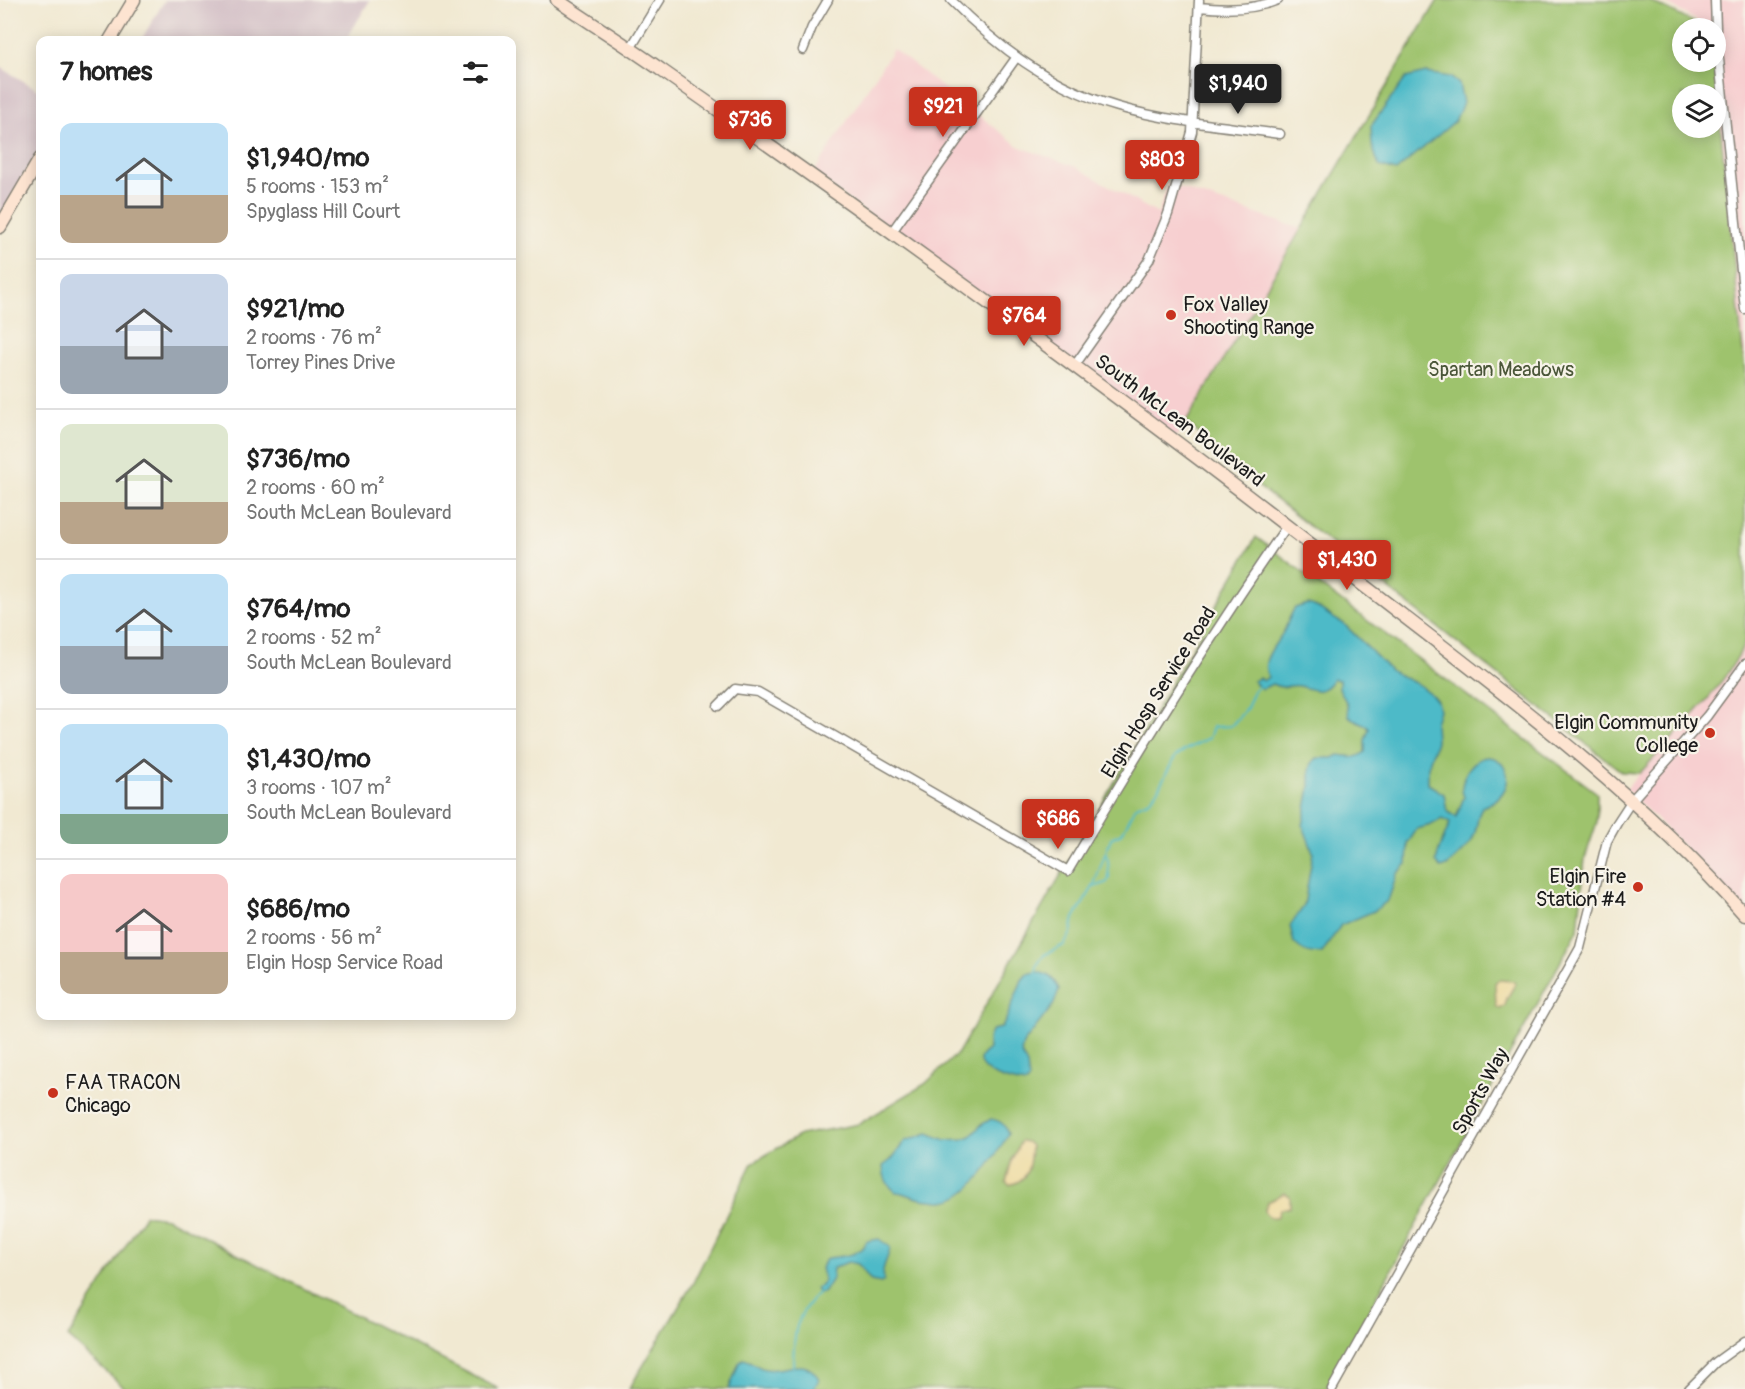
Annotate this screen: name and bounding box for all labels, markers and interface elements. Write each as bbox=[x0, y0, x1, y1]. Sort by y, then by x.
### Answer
map controls bbox=[1672, 18, 1726, 138]
button: locate bbox=[1672, 18, 1726, 72]
text: 7 homes bbox=[60, 56, 152, 88]
icon: filters bbox=[459, 56, 492, 89]
pin: $1,940 bbox=[1189, 64, 1287, 115]
text: $1,940 bbox=[1208, 71, 1268, 96]
button: layers bbox=[1672, 84, 1726, 138]
pin: $921 bbox=[907, 87, 979, 138]
text: $921 bbox=[923, 94, 963, 119]
pin: $736 bbox=[714, 100, 786, 151]
text: $736 bbox=[728, 107, 772, 132]
pin: $803 bbox=[1126, 140, 1198, 191]
text: $1,940/mo bbox=[246, 142, 369, 174]
icon: home bbox=[108, 147, 180, 219]
text: $803 bbox=[1139, 147, 1185, 172]
text: 5 rooms · 153 m² bbox=[246, 174, 389, 199]
text: Spyglass Hill Court bbox=[246, 199, 400, 224]
place label: Fox Valley Shooting Range bbox=[1183, 292, 1314, 340]
text: $921/mo bbox=[246, 293, 345, 325]
pin: $764 bbox=[988, 296, 1060, 347]
icon: home bbox=[108, 298, 180, 370]
text: $764 bbox=[1002, 303, 1046, 328]
marker: Fox Valley Shooting Range bbox=[1164, 308, 1178, 322]
text: 2 rooms · 76 m² bbox=[246, 325, 382, 350]
street label: South McLean Boulevard bbox=[1090, 348, 1269, 492]
text: Torrey Pines Drive bbox=[246, 350, 395, 375]
park label: Spartan Meadows bbox=[1428, 357, 1574, 382]
text: $736/mo bbox=[246, 443, 350, 475]
icon: home bbox=[108, 448, 180, 520]
text: 2 rooms · 60 m² bbox=[246, 475, 385, 500]
text: South McLean Boulevard bbox=[246, 500, 452, 525]
pin: $1,430 bbox=[1298, 540, 1396, 591]
text: $1,430 bbox=[1317, 547, 1377, 572]
text: $764/mo bbox=[246, 593, 350, 625]
icon: home bbox=[108, 598, 180, 670]
street label: Elgin Hosp Service Road bbox=[1096, 602, 1221, 783]
text: 2 rooms · 52 m² bbox=[246, 625, 382, 650]
text: South McLean Boulevard bbox=[246, 650, 452, 675]
place label: Elgin Community College bbox=[1554, 710, 1698, 758]
marker: Elgin Community College bbox=[1703, 726, 1717, 740]
text: $1,430/mo bbox=[246, 743, 371, 775]
icon: home bbox=[108, 748, 180, 820]
text: 3 rooms · 107 m² bbox=[246, 775, 392, 800]
pin: $686 bbox=[1022, 799, 1094, 850]
text: South McLean Boulevard bbox=[246, 800, 452, 825]
text: $686 bbox=[1036, 806, 1080, 831]
place label: Elgin Fire Station #4 bbox=[1536, 864, 1626, 912]
marker: Elgin Fire Station #4 bbox=[1631, 880, 1645, 894]
text: $686/mo bbox=[246, 893, 350, 925]
icon: home bbox=[108, 898, 180, 970]
text: 2 rooms · 56 m² bbox=[246, 925, 382, 950]
text: Elgin Hosp Service Road bbox=[246, 950, 443, 975]
street label: Sports Way bbox=[1446, 1043, 1515, 1139]
place label: FAA TRACON Chicago bbox=[65, 1070, 181, 1118]
marker: FAA TRACON Chicago bbox=[46, 1086, 60, 1100]

